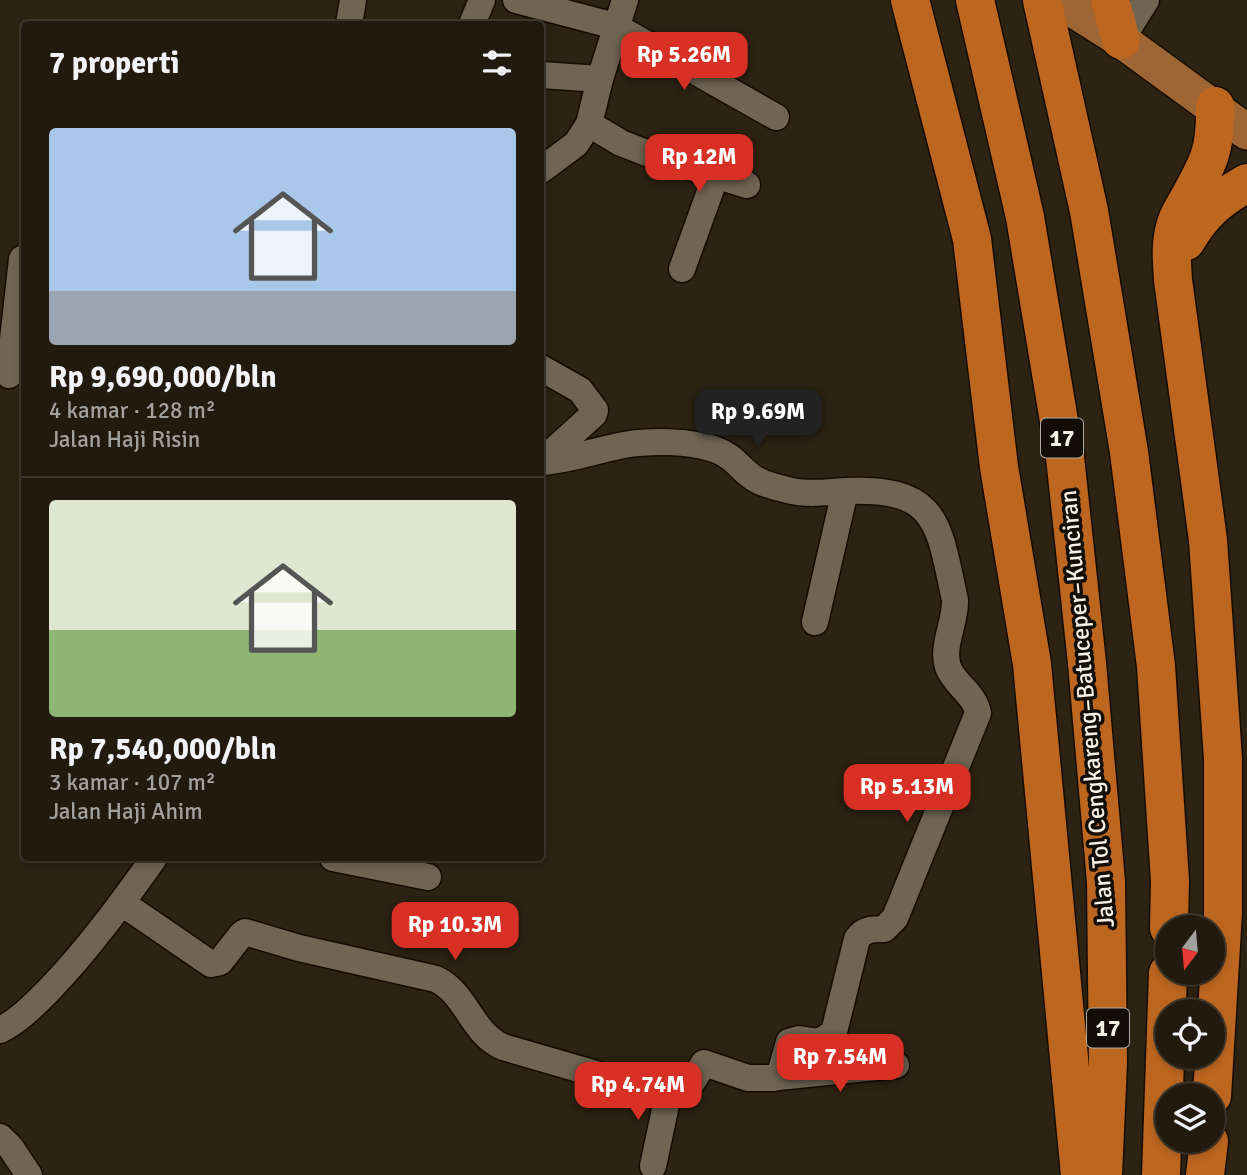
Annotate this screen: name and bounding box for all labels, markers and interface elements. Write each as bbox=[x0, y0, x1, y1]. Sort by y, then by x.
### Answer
pin: Rp 5.26M bbox=[612, 32, 756, 92]
text: Rp 5.26M bbox=[637, 40, 731, 69]
icon: filters bbox=[478, 44, 516, 82]
text: 7 properti bbox=[49, 45, 179, 82]
pin: Rp 12M bbox=[642, 134, 756, 194]
text: Rp 12M bbox=[661, 142, 737, 171]
icon: home bbox=[220, 173, 346, 299]
text: Rp 9,690,000/bln bbox=[49, 359, 277, 396]
pin: Rp 9.69M bbox=[686, 390, 830, 449]
text: 4 kamar · 128 m² bbox=[49, 396, 216, 425]
text: Rp 9.69M bbox=[711, 397, 805, 426]
road number: 17 bbox=[1041, 418, 1083, 458]
text: Jalan Haji Risin bbox=[49, 425, 200, 454]
street label: Jalan Tol Cengkareng–Batuceper–Kunciran bbox=[1053, 489, 1121, 929]
icon: home bbox=[220, 545, 346, 671]
text: Rp 7,540,000/bln bbox=[49, 731, 277, 768]
pin: Rp 5.13M bbox=[835, 764, 979, 824]
text: 3 kamar · 107 m² bbox=[49, 768, 216, 797]
text: Rp 5.13M bbox=[860, 772, 954, 801]
text: Jalan Haji Ahim bbox=[49, 797, 202, 826]
pin: Rp 10.3M bbox=[383, 902, 527, 962]
text: Rp 10.3M bbox=[408, 910, 502, 939]
north arrow bbox=[1155, 915, 1225, 985]
map controls bbox=[1155, 915, 1225, 1153]
button: locate bbox=[1155, 999, 1225, 1069]
road number: 17 bbox=[1087, 1009, 1129, 1048]
pin: Rp 7.54M bbox=[768, 1034, 912, 1094]
text: Rp 7.54M bbox=[793, 1042, 887, 1071]
pin: Rp 4.74M bbox=[566, 1062, 710, 1122]
text: Rp 4.74M bbox=[591, 1070, 685, 1099]
button: layers bbox=[1155, 1083, 1225, 1153]

